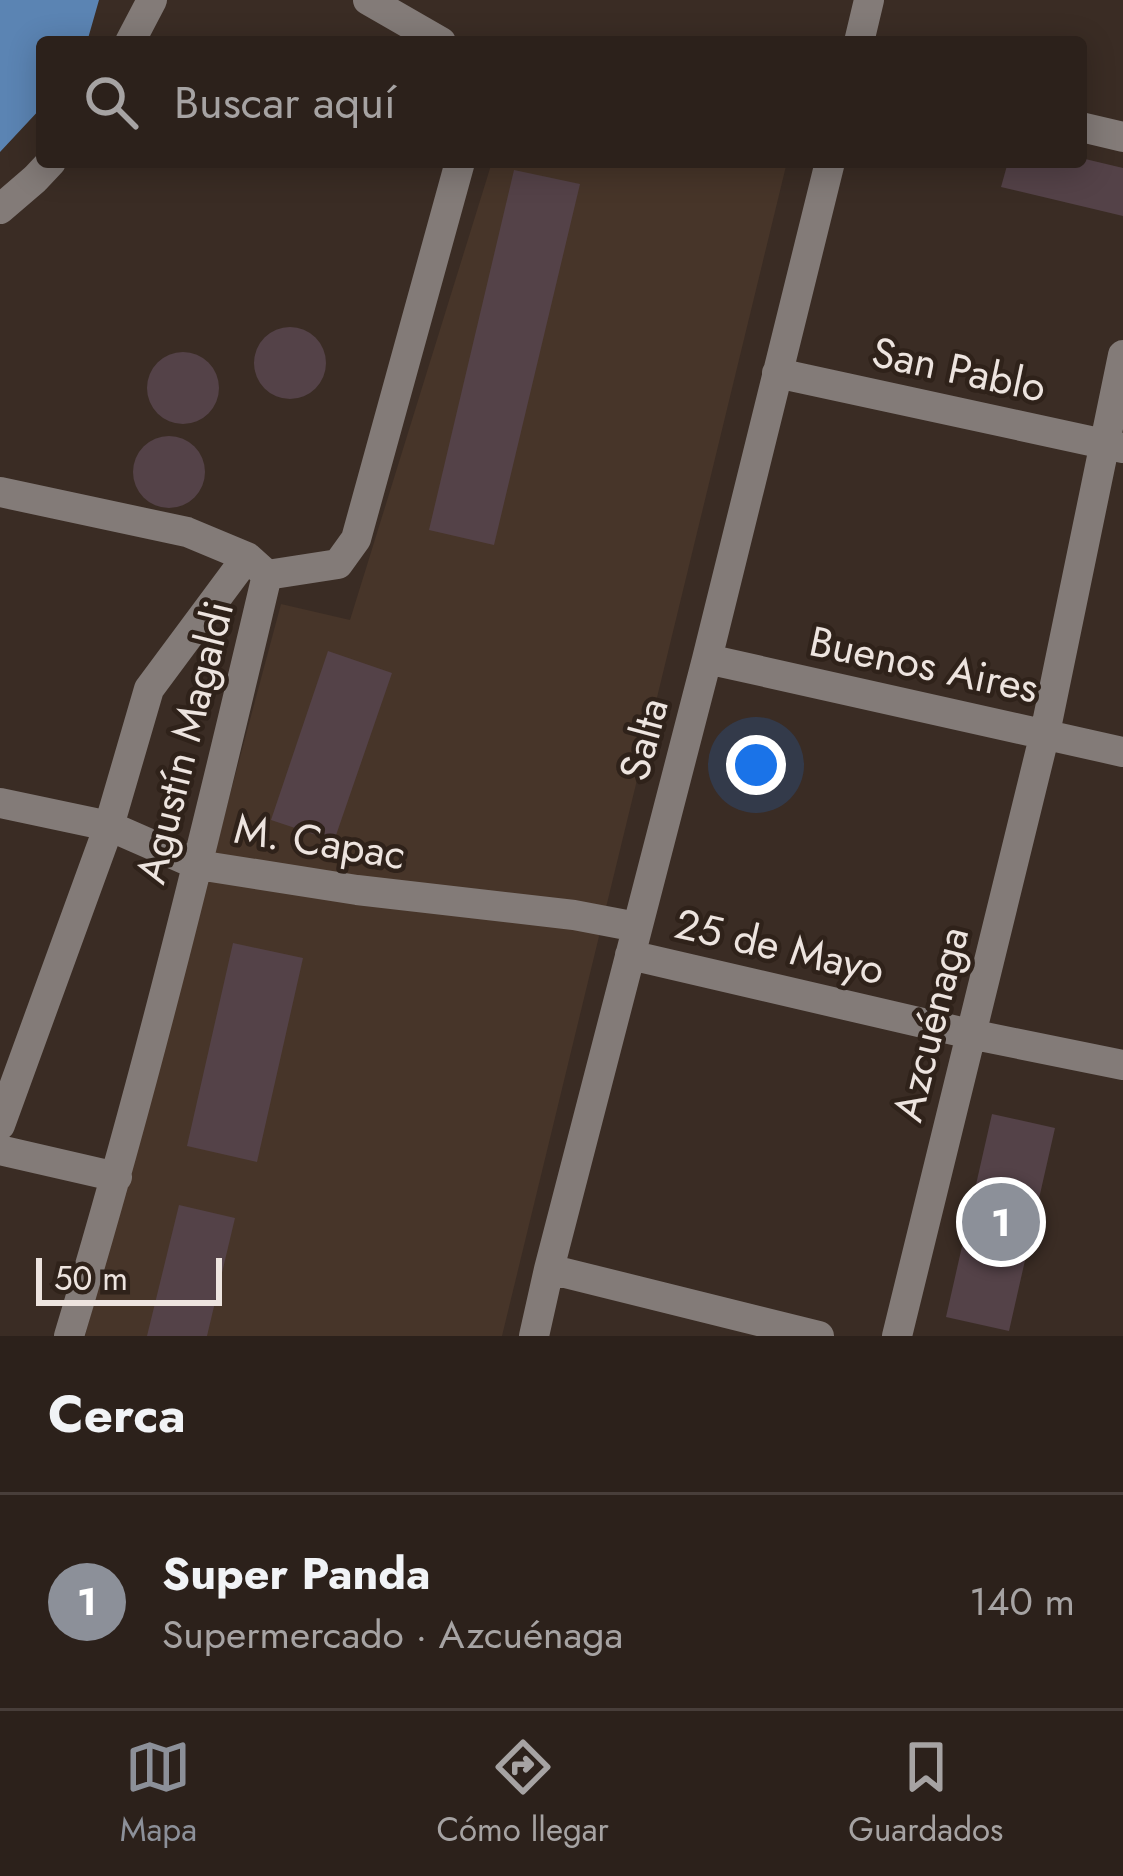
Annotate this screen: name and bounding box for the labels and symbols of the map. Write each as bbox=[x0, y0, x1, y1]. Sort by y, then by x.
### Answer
street label: San Pablo bbox=[866, 321, 1051, 418]
street label: Agustín Magaldi bbox=[120, 594, 249, 890]
street label: Buenos Aires bbox=[804, 610, 1044, 719]
street label: Salta bbox=[603, 691, 684, 787]
your location bbox=[726, 735, 786, 795]
street label: M. Capac bbox=[230, 798, 410, 885]
street label: 25 de Mayo bbox=[669, 893, 891, 1000]
street label: Azcuénaga bbox=[877, 920, 984, 1128]
pin: 1 bbox=[962, 1177, 1040, 1267]
scale bar bbox=[36, 1252, 222, 1305]

